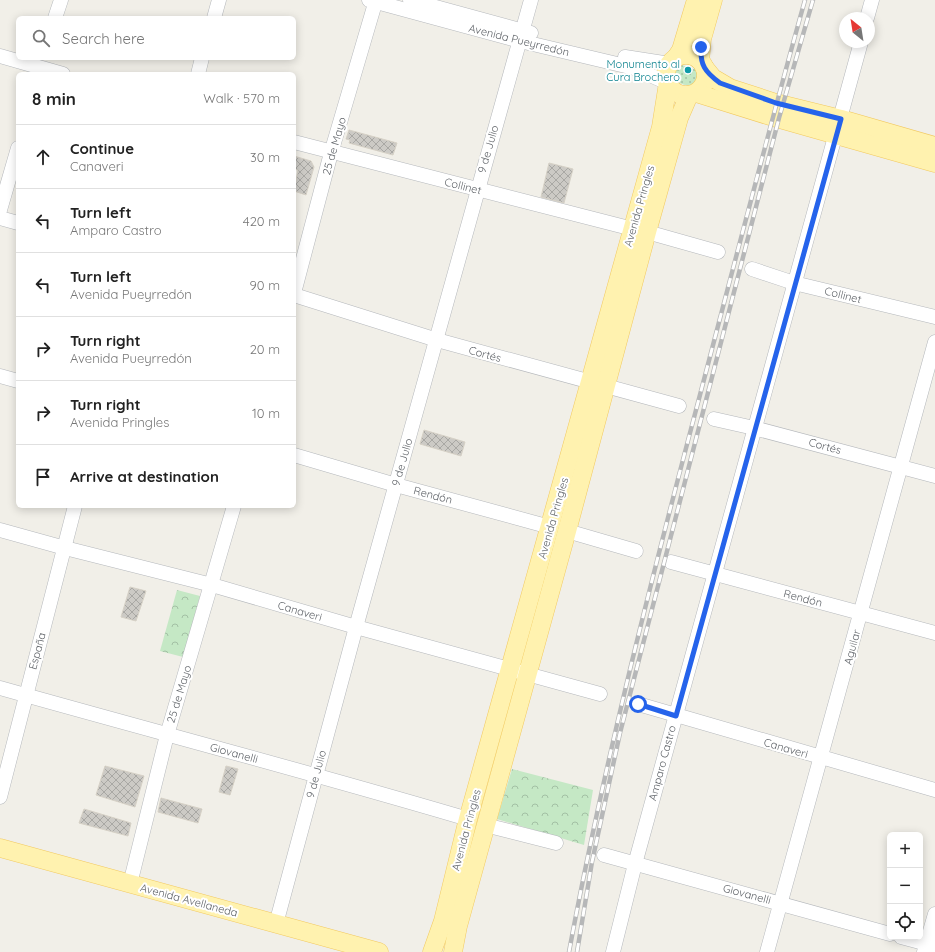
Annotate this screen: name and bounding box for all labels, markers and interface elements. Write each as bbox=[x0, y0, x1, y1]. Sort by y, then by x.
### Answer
north arrow bbox=[839, 12, 875, 48]
search box bbox=[16, 16, 296, 60]
street label: Avenida Pueyrredón bbox=[467, 21, 571, 59]
icon: search bbox=[30, 27, 52, 49]
text: Search here bbox=[62, 29, 145, 48]
route end bbox=[692, 38, 710, 56]
place label: Monumento al Cura Brochero bbox=[606, 57, 680, 84]
marker: Monumento al Cura Brochero bbox=[683, 65, 693, 75]
text: 8 min bbox=[32, 88, 76, 109]
text: Walk · 570 m bbox=[203, 90, 280, 106]
street label: 25 de Mayo bbox=[319, 115, 349, 177]
street label: 9 de Julio bbox=[475, 123, 502, 175]
text: Continue bbox=[70, 139, 134, 158]
icon: ahead bbox=[32, 146, 54, 168]
text: 30 m bbox=[250, 149, 280, 165]
text: Canaveri bbox=[70, 158, 124, 174]
street label: Avenida Pringles bbox=[621, 164, 657, 248]
street label: Collinet bbox=[443, 175, 483, 197]
text: Turn left bbox=[70, 203, 132, 222]
icon: left bbox=[32, 210, 54, 232]
text: 420 m bbox=[243, 213, 280, 229]
text: Amparo Castro bbox=[70, 222, 162, 238]
text: Turn left bbox=[70, 267, 132, 286]
icon: left bbox=[32, 274, 54, 296]
text: 90 m bbox=[250, 277, 280, 293]
street label: Collinet bbox=[823, 284, 863, 306]
text: Avenida Pueyrredón bbox=[70, 286, 192, 302]
text: Turn right bbox=[70, 331, 141, 350]
icon: right bbox=[32, 338, 54, 360]
text: 20 m bbox=[250, 341, 280, 357]
street label: Cortés bbox=[467, 343, 503, 365]
text: Avenida Pueyrredón bbox=[70, 350, 192, 366]
text: Turn right bbox=[70, 395, 141, 414]
icon: right bbox=[32, 402, 54, 424]
text: 10 m bbox=[252, 405, 280, 421]
text: Avenida Pringles bbox=[70, 414, 169, 430]
street label: Cortés bbox=[807, 435, 843, 457]
street label: 9 de Julio bbox=[389, 436, 416, 488]
icon: arrive bbox=[32, 466, 54, 488]
text: Arrive at destination bbox=[70, 467, 219, 486]
street label: Avenida Pringles bbox=[535, 476, 571, 560]
street label: Rendón bbox=[412, 483, 454, 507]
street label: Rendón bbox=[782, 586, 824, 610]
street label: Canaveri bbox=[276, 598, 324, 624]
street label: Aguilar bbox=[841, 627, 864, 666]
street label: España bbox=[25, 631, 49, 671]
street label: 25 de Mayo bbox=[164, 663, 195, 725]
route start bbox=[629, 695, 647, 713]
street label: Amparo Castro bbox=[645, 723, 679, 802]
street label: Canaveri bbox=[762, 735, 810, 761]
street label: Giovanelli bbox=[209, 740, 259, 766]
street label: 9 de Julio bbox=[303, 748, 329, 800]
street label: Avenida Pringles bbox=[448, 788, 484, 872]
map controls bbox=[887, 832, 923, 940]
button: + bbox=[887, 832, 923, 868]
button: − bbox=[887, 868, 923, 904]
street label: Avenida Avellaneda bbox=[139, 880, 239, 920]
street label: Giovanelli bbox=[722, 881, 772, 907]
button: locate bbox=[887, 904, 923, 940]

